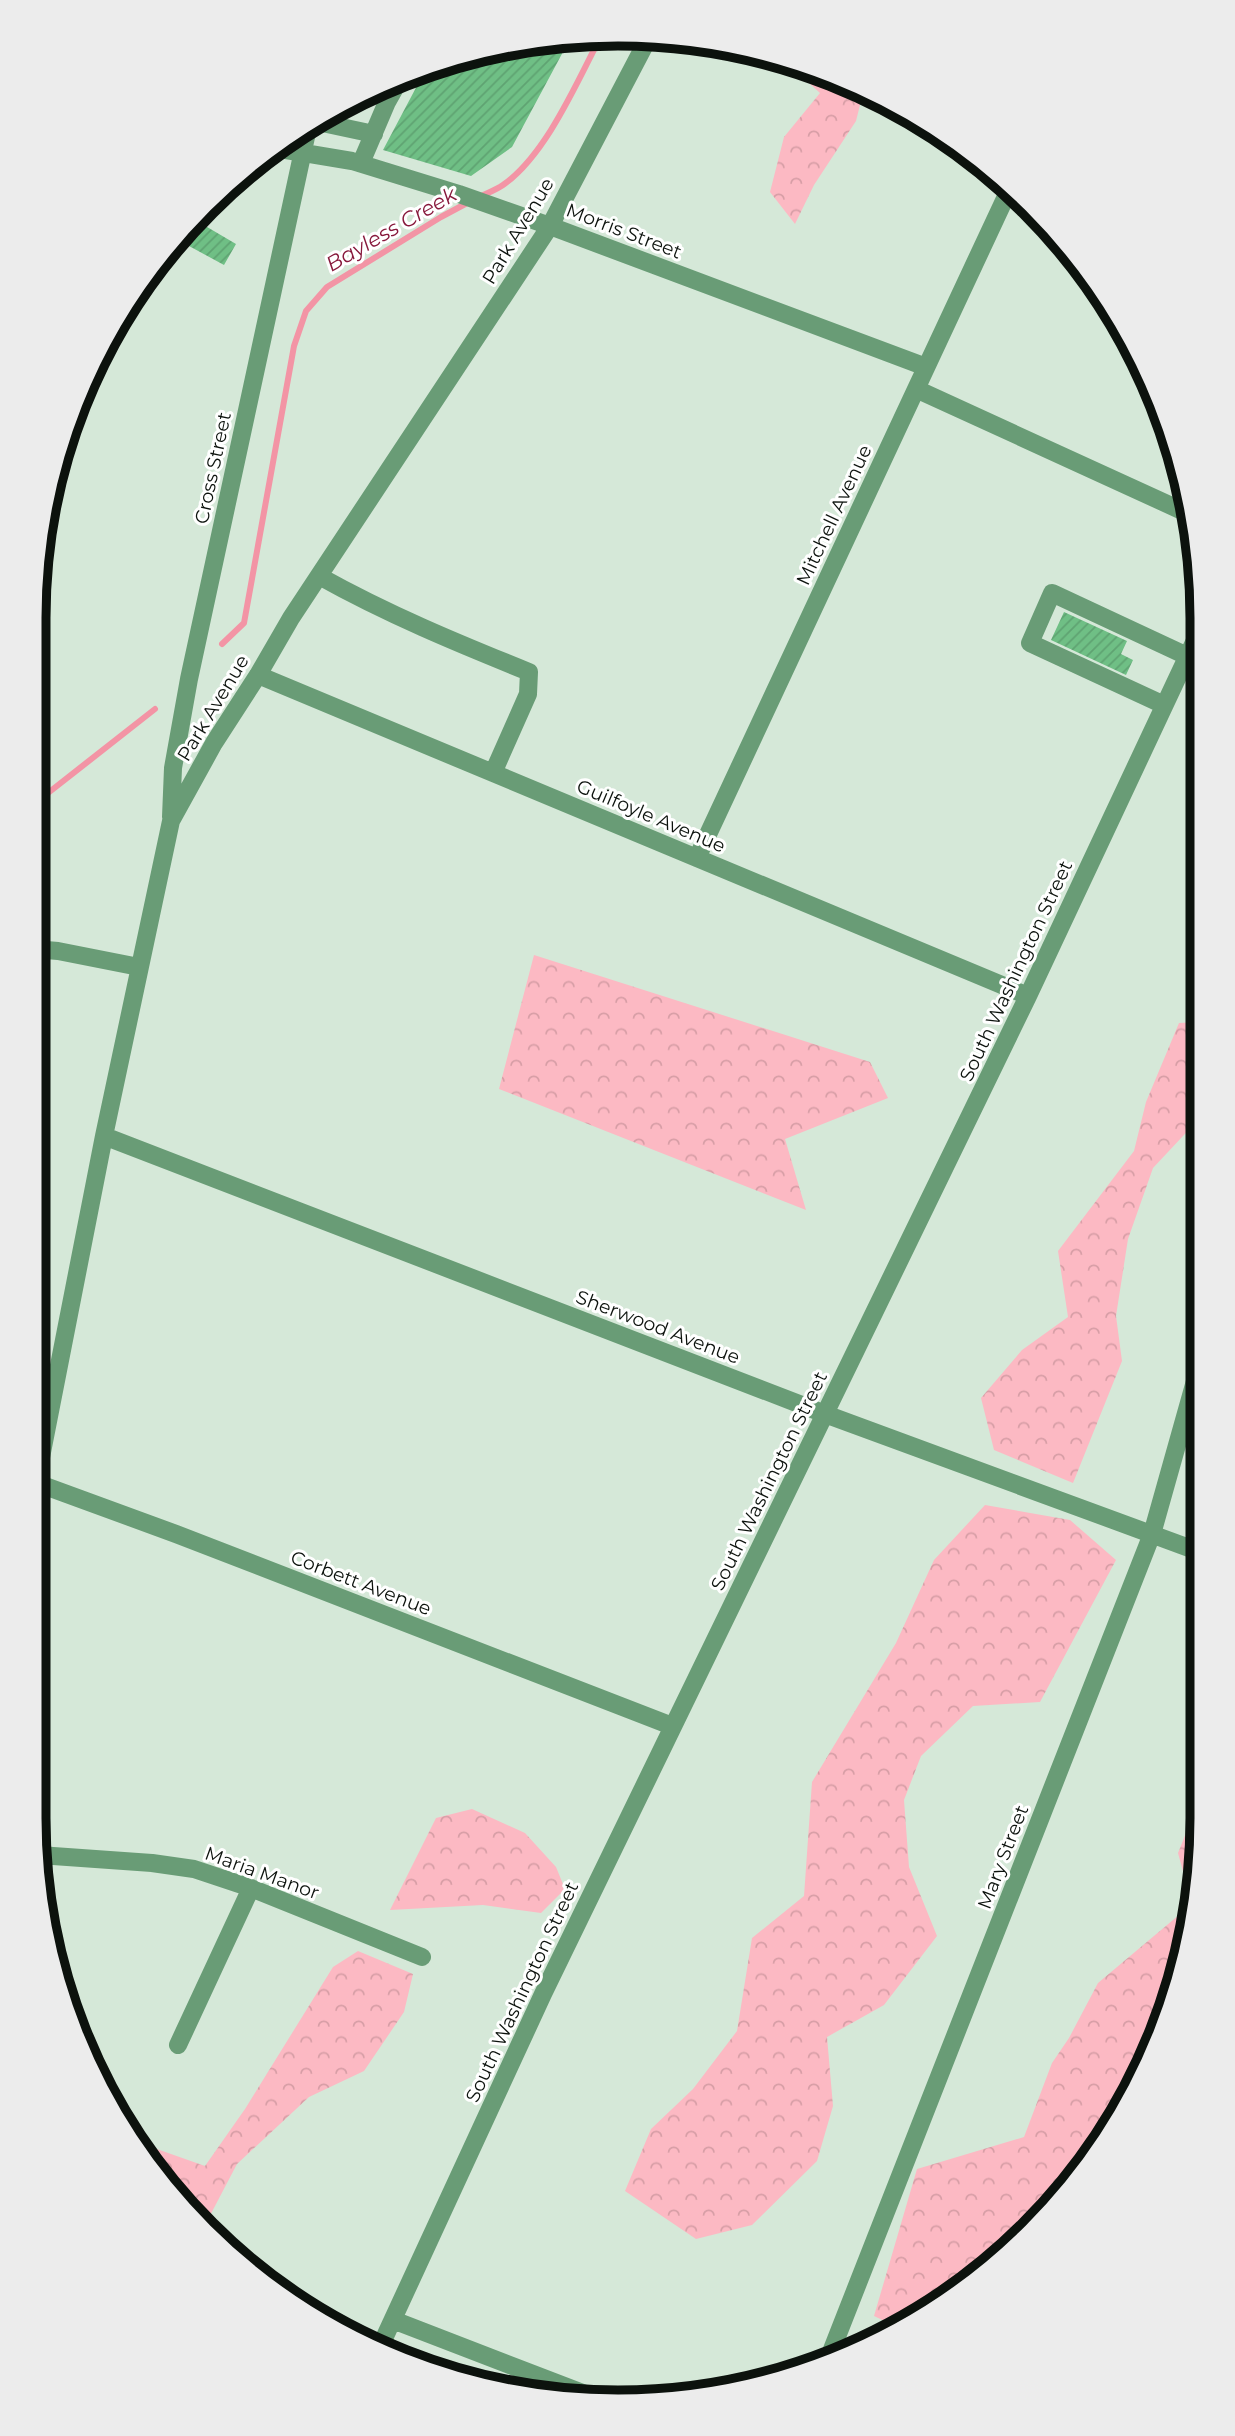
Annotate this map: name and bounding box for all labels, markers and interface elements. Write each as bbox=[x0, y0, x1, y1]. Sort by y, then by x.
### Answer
street label: Park Avenue bbox=[477, 174, 559, 288]
water label: Bayless Creek bbox=[321, 181, 462, 277]
street label: Morris Street bbox=[563, 198, 685, 264]
street label: Cross Street bbox=[190, 410, 236, 526]
street label: Mitchell Avenue bbox=[791, 441, 877, 589]
street label: Park Avenue bbox=[172, 651, 254, 765]
street label: Guilfoyle Avenue bbox=[573, 774, 729, 858]
street label: South Washington Street bbox=[955, 857, 1077, 1085]
street label: Sherwood Avenue bbox=[573, 1285, 743, 1369]
street label: South Washington Street bbox=[706, 1367, 832, 1594]
street label: Corbett Avenue bbox=[287, 1546, 435, 1620]
street label: Mary Street bbox=[973, 1801, 1033, 1912]
street label: Maria Manor bbox=[202, 1842, 322, 1904]
street label: South Washington Street bbox=[461, 1878, 583, 2106]

